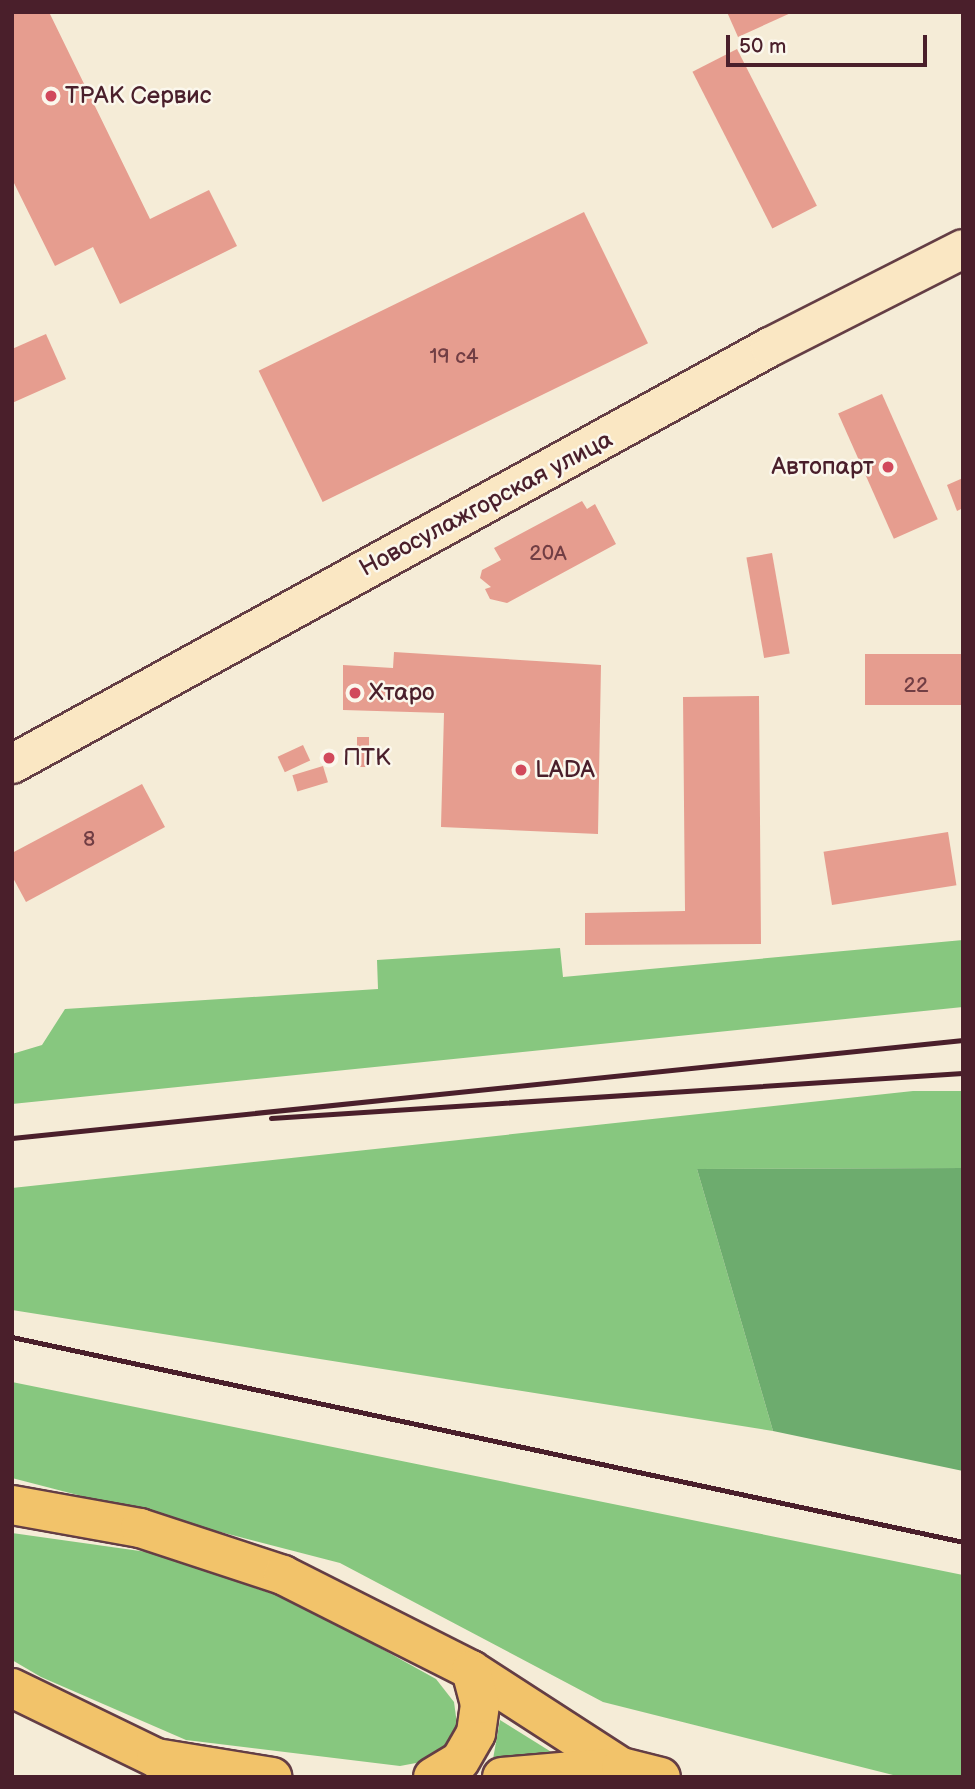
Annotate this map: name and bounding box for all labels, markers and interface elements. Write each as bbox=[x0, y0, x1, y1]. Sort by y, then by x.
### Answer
scale bar bbox=[730, 21, 931, 65]
text: 50 m bbox=[739, 34, 786, 59]
place label: ТРАК Сервис bbox=[65, 82, 211, 110]
marker: ТРАК Сервис bbox=[43, 88, 59, 104]
house number: 19 с4 bbox=[429, 344, 479, 370]
street label: Новосулажгорская улица bbox=[355, 425, 617, 583]
place label: Автопарт bbox=[771, 453, 874, 481]
marker: Автопарт bbox=[880, 459, 896, 475]
house number: 20А bbox=[529, 541, 567, 567]
house number: 22 bbox=[904, 673, 928, 699]
place label: Хтаро bbox=[369, 679, 434, 707]
marker: Хтаро bbox=[347, 685, 363, 701]
place label: ПТК bbox=[343, 744, 390, 772]
marker: ПТК bbox=[321, 750, 337, 766]
place label: LADA bbox=[535, 756, 595, 784]
marker: LADA bbox=[513, 762, 529, 778]
house number: 8 bbox=[83, 827, 95, 853]

